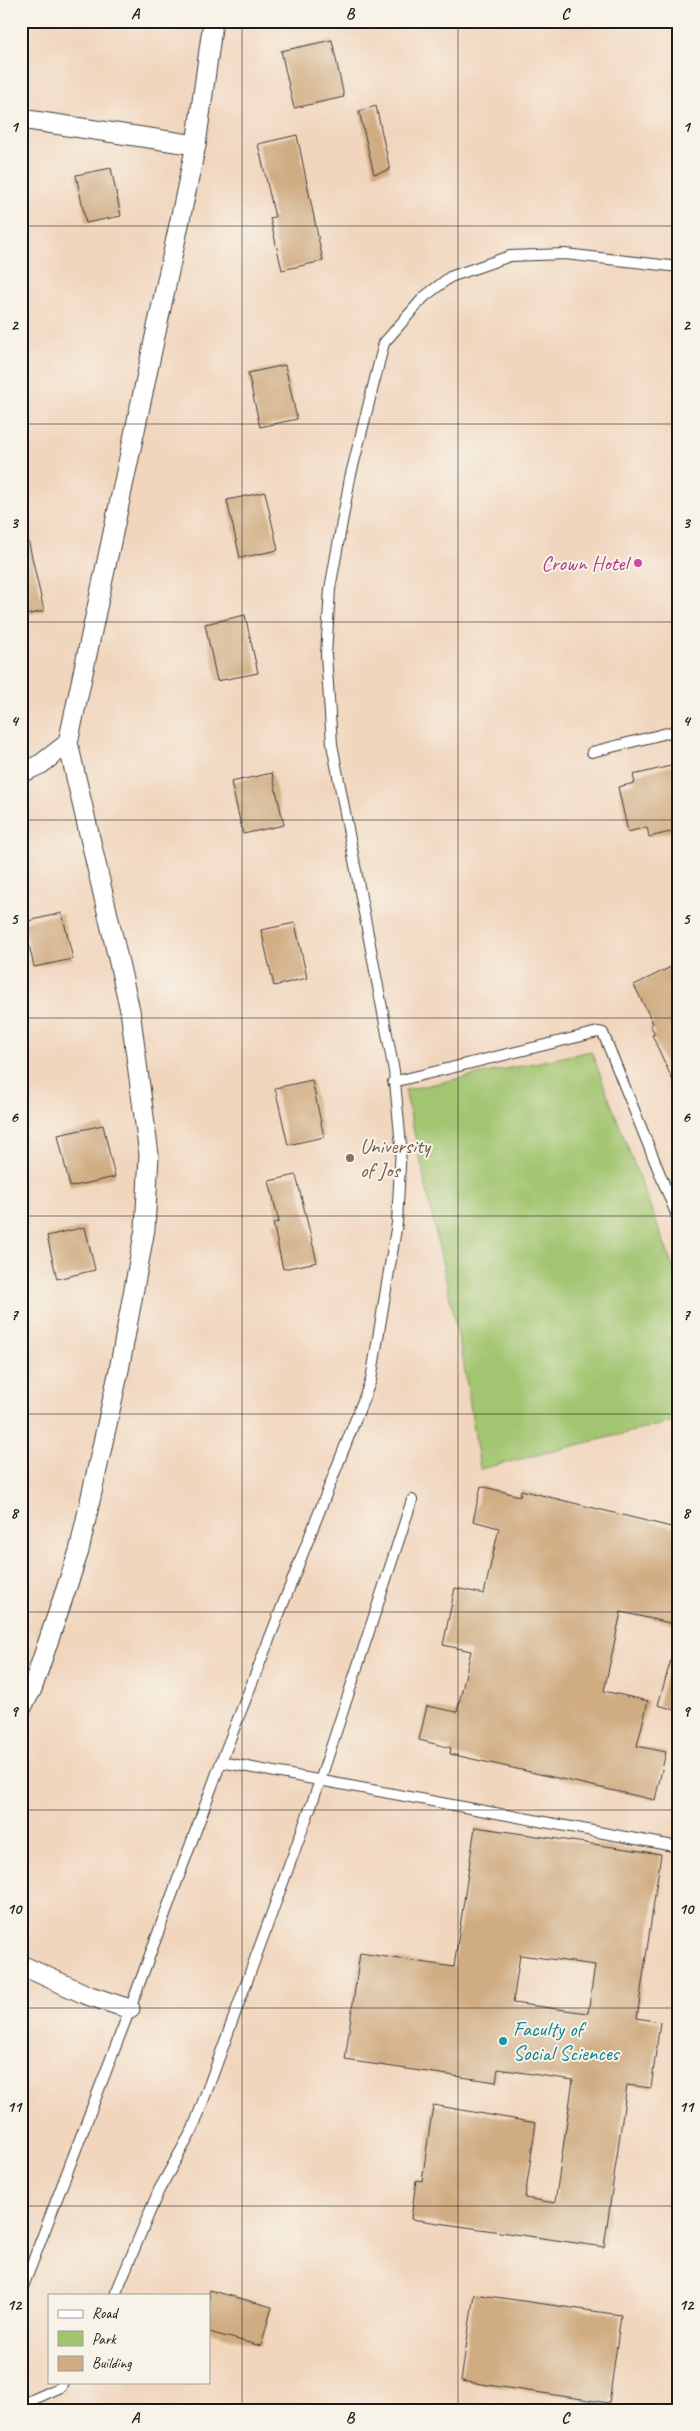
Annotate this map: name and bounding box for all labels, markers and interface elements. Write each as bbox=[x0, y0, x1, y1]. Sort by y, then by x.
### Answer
text: A bbox=[131, 4, 141, 24]
text: B bbox=[346, 4, 356, 24]
text: C bbox=[561, 4, 571, 24]
text: 1 bbox=[10, 117, 19, 137]
text: 1 bbox=[682, 117, 691, 137]
text: 2 bbox=[10, 315, 19, 335]
text: 2 bbox=[682, 315, 691, 335]
text: 3 bbox=[10, 513, 19, 533]
text: 3 bbox=[682, 513, 691, 533]
place label: Crown Hotel bbox=[541, 550, 631, 576]
marker: Crown Hotel bbox=[632, 557, 644, 569]
text: 4 bbox=[10, 711, 19, 731]
text: 4 bbox=[682, 711, 691, 731]
text: 5 bbox=[11, 909, 20, 929]
text: 5 bbox=[683, 909, 692, 929]
text: 6 bbox=[10, 1107, 19, 1127]
text: 6 bbox=[682, 1107, 691, 1127]
place label: University of Jos bbox=[360, 1133, 432, 1183]
marker: University of Jos bbox=[344, 1152, 356, 1164]
text: 7 bbox=[10, 1305, 19, 1325]
text: 7 bbox=[682, 1305, 691, 1325]
text: 8 bbox=[10, 1503, 19, 1523]
text: 8 bbox=[682, 1503, 691, 1523]
text: 9 bbox=[10, 1701, 19, 1721]
text: 9 bbox=[682, 1701, 691, 1721]
text: 10 bbox=[7, 1899, 23, 1919]
text: 10 bbox=[679, 1899, 695, 1919]
place label: Faculty of Social Sciences bbox=[513, 2016, 620, 2066]
marker: Faculty of Social Sciences bbox=[497, 2035, 509, 2047]
text: 11 bbox=[7, 2097, 23, 2117]
text: 11 bbox=[679, 2097, 695, 2117]
legend bbox=[48, 2294, 210, 2384]
text: 12 bbox=[7, 2295, 23, 2315]
text: 12 bbox=[679, 2295, 695, 2315]
text: Road bbox=[92, 2304, 119, 2323]
text: Park bbox=[92, 2330, 117, 2349]
text: Building bbox=[92, 2354, 132, 2373]
text: A bbox=[131, 2408, 141, 2428]
text: B bbox=[346, 2408, 356, 2428]
text: C bbox=[561, 2408, 571, 2428]

